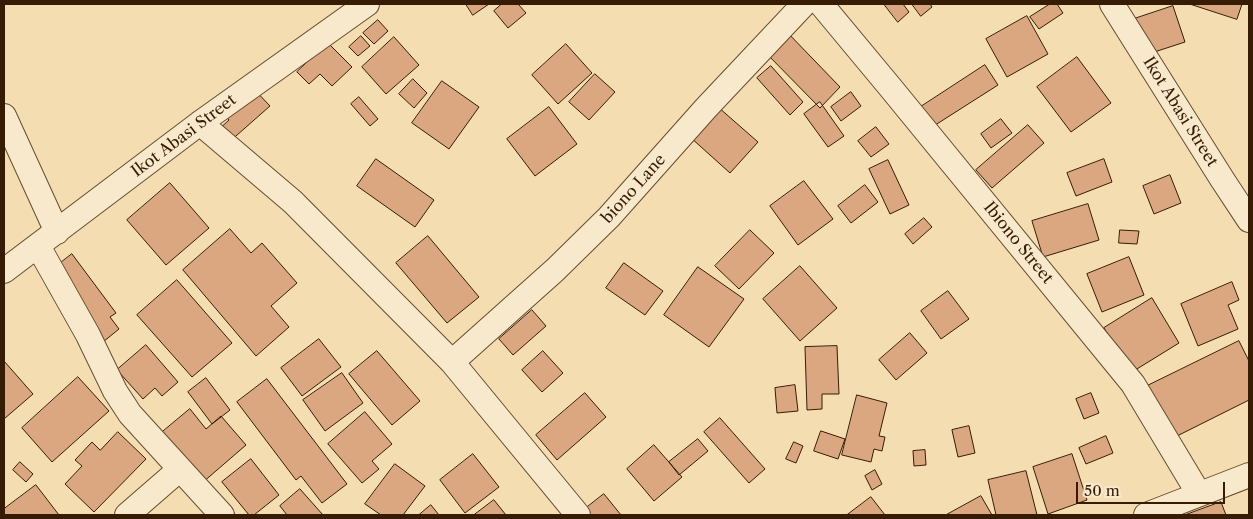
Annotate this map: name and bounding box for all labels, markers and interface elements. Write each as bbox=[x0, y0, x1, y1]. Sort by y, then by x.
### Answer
street label: Ikot Abasi Street bbox=[1139, 54, 1221, 170]
street label: Ikot Abasi Street bbox=[128, 90, 240, 182]
street label: biono Lane bbox=[598, 151, 670, 227]
street label: Ibiono Street bbox=[979, 198, 1057, 288]
scale bar bbox=[1078, 472, 1227, 504]
text: 50 m bbox=[1084, 481, 1120, 500]

